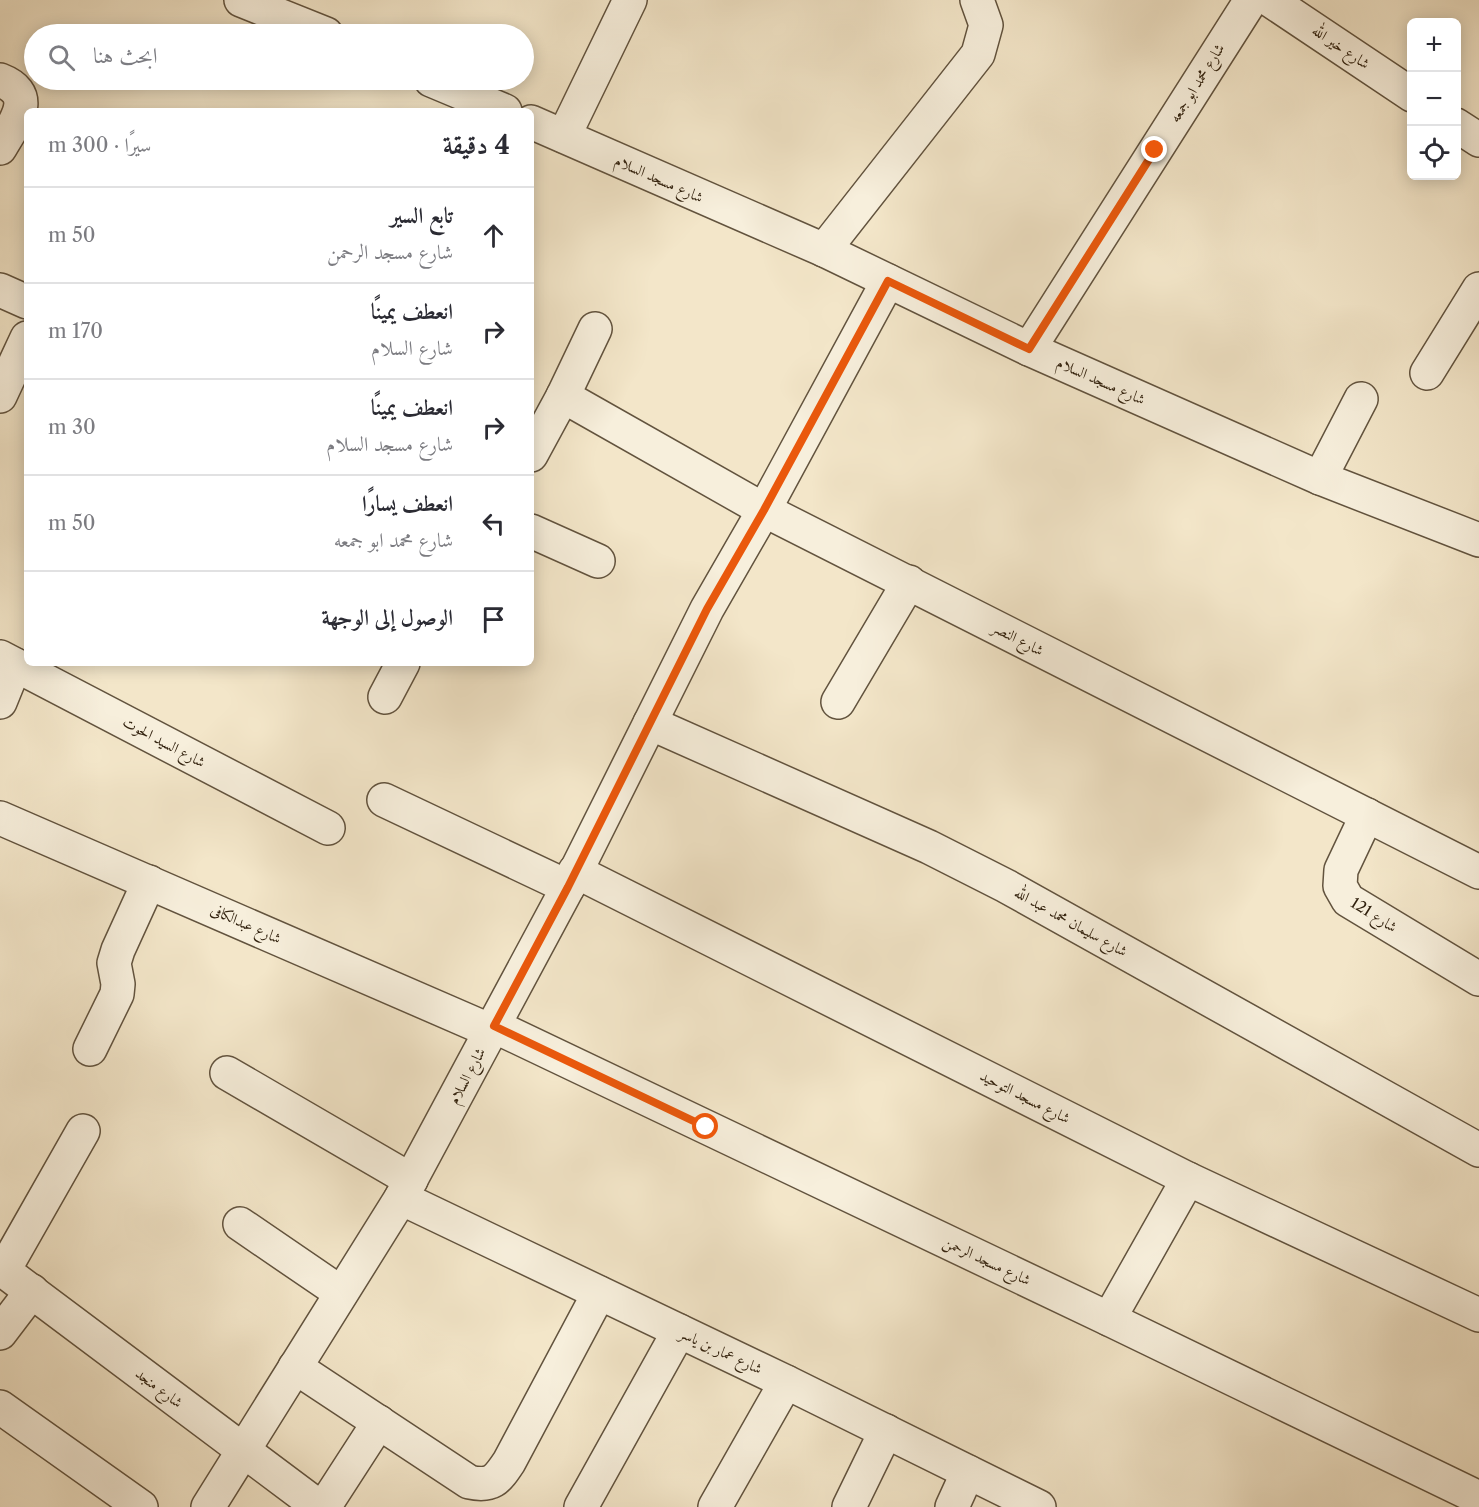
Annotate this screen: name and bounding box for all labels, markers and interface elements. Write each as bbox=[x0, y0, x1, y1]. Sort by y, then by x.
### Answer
map controls bbox=[1407, 18, 1461, 180]
button: + bbox=[1407, 18, 1461, 72]
street label: شارع خير الله bbox=[1307, 19, 1375, 76]
search box bbox=[24, 24, 534, 90]
street label: شارع محمد ابو جمعه bbox=[1165, 40, 1232, 128]
icon: search bbox=[45, 41, 78, 74]
text: ابحث هنا bbox=[93, 42, 158, 69]
button: − bbox=[1407, 72, 1461, 126]
button: locate bbox=[1407, 126, 1461, 180]
text: 4 دقيقة bbox=[443, 129, 510, 161]
text: سيرًا · 300 m bbox=[48, 133, 151, 157]
route end bbox=[1141, 136, 1167, 162]
street label: شارع مسجد السلام bbox=[610, 151, 706, 210]
text: تابع السير bbox=[390, 202, 453, 229]
icon: ahead bbox=[477, 219, 510, 252]
text: 50 m bbox=[48, 223, 96, 247]
text: شارع مسجد الرحمن bbox=[327, 240, 453, 264]
text: انعطف يمينًا bbox=[371, 298, 453, 325]
icon: right bbox=[477, 315, 510, 348]
text: 170 m bbox=[48, 319, 103, 343]
text: شارع السلام bbox=[371, 336, 453, 360]
street label: شارع مسجد السلام bbox=[1052, 353, 1148, 412]
text: انعطف يمينًا bbox=[371, 394, 453, 421]
icon: right bbox=[477, 411, 510, 444]
text: 30 m bbox=[48, 415, 96, 439]
text: شارع مسجد السلام bbox=[326, 432, 453, 456]
text: انعطف يسارًا bbox=[362, 490, 453, 517]
icon: left bbox=[477, 507, 510, 540]
text: 50 m bbox=[48, 511, 96, 535]
text: شارع محمد ابو جمعه bbox=[334, 528, 453, 552]
icon: arrive bbox=[477, 603, 510, 636]
text: الوصول إلى الوجهة bbox=[321, 604, 453, 631]
street label: شارع النصر bbox=[986, 617, 1047, 663]
street label: شارع السيد الحوت bbox=[118, 712, 209, 775]
street label: شارع سليمان محمد عبد الله bbox=[1009, 881, 1132, 964]
street label: شارع 121 bbox=[1345, 893, 1401, 940]
street label: شارع عبدالكافى bbox=[206, 900, 284, 951]
street label: شارع السلام bbox=[444, 1044, 493, 1109]
street label: شارع مسجد التوحيد bbox=[975, 1066, 1074, 1131]
route start bbox=[692, 1113, 718, 1139]
street label: شارع مسجد الرحمن bbox=[939, 1232, 1034, 1293]
street label: شارع عمار بن ياسر bbox=[673, 1322, 766, 1382]
street label: شارع منجد bbox=[129, 1364, 187, 1415]

